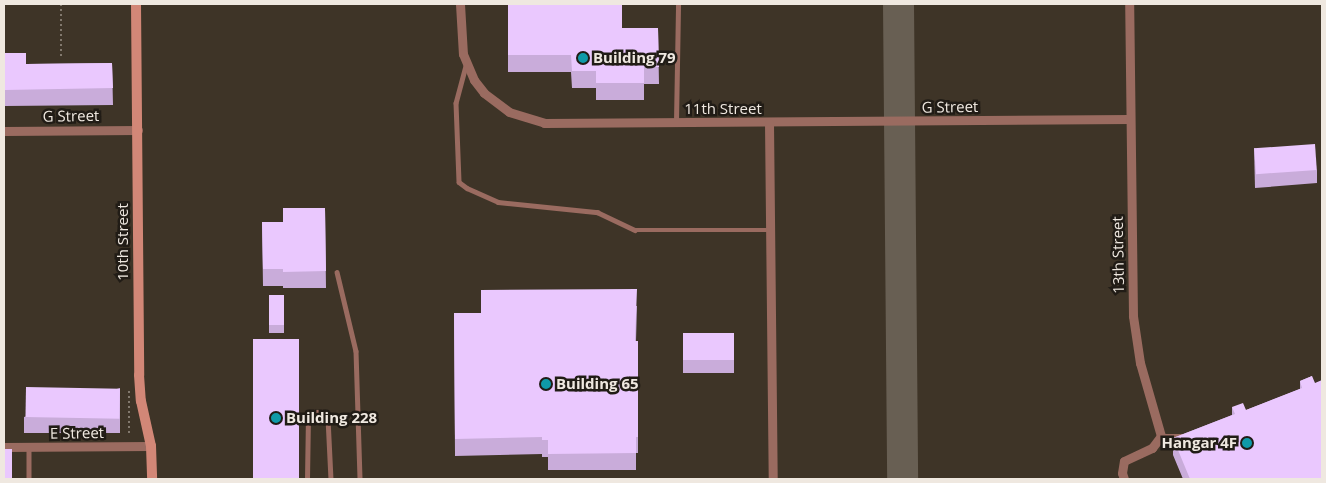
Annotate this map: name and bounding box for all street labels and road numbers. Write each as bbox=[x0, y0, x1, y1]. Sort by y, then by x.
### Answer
street label: G Street bbox=[921, 98, 979, 116]
street label: 11th Street bbox=[684, 100, 762, 118]
street label: G Street bbox=[42, 107, 100, 125]
street label: 10th Street bbox=[114, 203, 132, 281]
street label: 13th Street bbox=[1108, 216, 1128, 294]
street label: E Street bbox=[50, 424, 104, 442]

